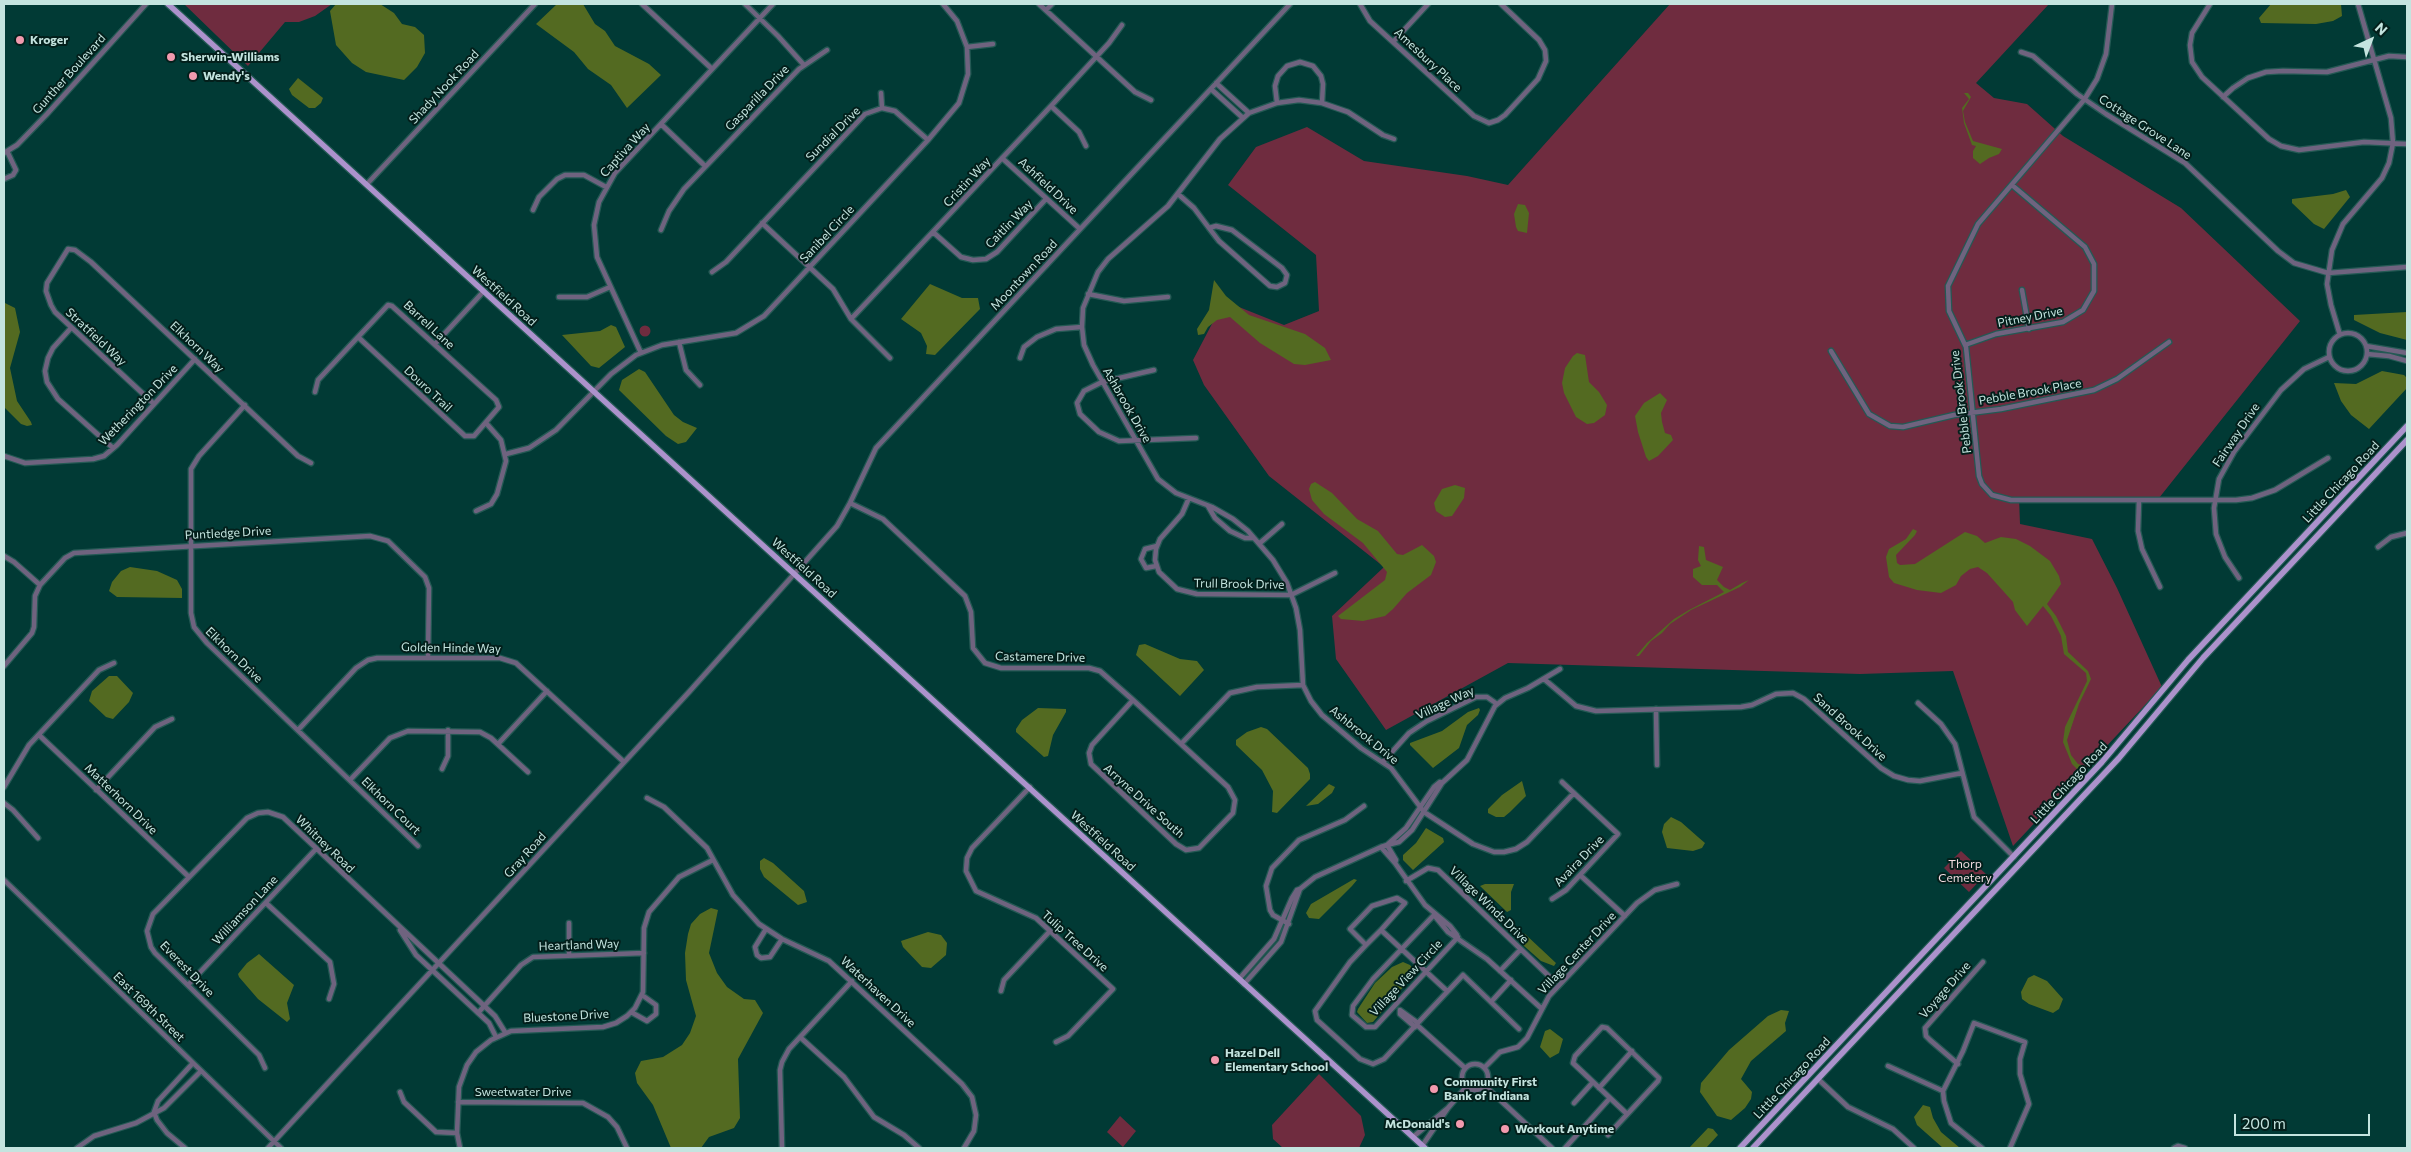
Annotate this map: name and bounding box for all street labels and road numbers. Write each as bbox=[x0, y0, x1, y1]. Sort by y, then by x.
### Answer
street label: Amesbury Place bbox=[1391, 25, 1465, 95]
street label: Gunther Boulevard bbox=[29, 31, 109, 117]
street label: Shady Nook Road bbox=[406, 47, 482, 127]
street label: Gasparilla Drive bbox=[722, 62, 792, 134]
street label: Cottage Grove Lane bbox=[2096, 92, 2194, 162]
street label: Sundial Drive bbox=[803, 104, 863, 164]
street label: Captiva Way bbox=[597, 120, 653, 180]
street label: Cristin Way bbox=[940, 154, 994, 210]
street label: Ashfield Drive bbox=[1015, 155, 1081, 217]
street label: Caitlin Way bbox=[982, 197, 1036, 251]
street label: Sanibel Circle bbox=[797, 202, 857, 266]
street label: Moontown Road bbox=[988, 237, 1060, 313]
street label: Westfield Road bbox=[469, 263, 539, 329]
street label: Barrell Lane bbox=[401, 298, 457, 352]
street label: Pitney Drive bbox=[1996, 304, 2064, 330]
street label: Stratfield Way bbox=[63, 305, 129, 369]
street label: Elkhorn Way bbox=[167, 318, 227, 376]
street label: Pebble Brook Drive bbox=[1948, 350, 1974, 454]
street label: Wetherington Drive bbox=[96, 361, 180, 449]
street label: Douro Trail bbox=[401, 363, 455, 415]
street label: Ashbrook Drive bbox=[1100, 365, 1154, 445]
street label: Pebble Brook Place bbox=[1977, 376, 2083, 408]
street label: Fairway Drive bbox=[2209, 400, 2263, 470]
street label: Little Chicago Road bbox=[2300, 438, 2382, 526]
street label: Puntledge Drive bbox=[185, 524, 271, 542]
street label: Westfield Road bbox=[769, 535, 839, 601]
street label: Trull Brook Drive bbox=[1193, 576, 1285, 592]
street label: Elkhorn Drive bbox=[202, 624, 266, 686]
street label: Golden Hinde Way bbox=[401, 640, 501, 656]
street label: Castamere Drive bbox=[995, 649, 1085, 665]
street label: Village Way bbox=[1414, 683, 1476, 723]
street label: Sand Brook Drive bbox=[1810, 690, 1890, 764]
street label: Ashbrook Drive bbox=[1327, 703, 1401, 767]
street label: Little Chicago Road bbox=[2028, 739, 2110, 827]
street label: Matterhorn Drive bbox=[82, 761, 160, 837]
street label: Arryne Drive South bbox=[1101, 761, 1187, 841]
street label: Elkhorn Court bbox=[358, 774, 424, 838]
street label: Westfield Road bbox=[1068, 808, 1138, 874]
street label: Whitney Road bbox=[292, 812, 358, 876]
street label: Gray Road bbox=[501, 829, 549, 881]
street label: Avaira Drive bbox=[1551, 832, 1607, 890]
street label: Village Winds Drive bbox=[1446, 863, 1532, 947]
street label: Williamson Lane bbox=[209, 872, 281, 948]
street label: Tulip Tree Drive bbox=[1039, 907, 1111, 975]
street label: Village Center Drive bbox=[1535, 909, 1619, 997]
street label: Heartland Way bbox=[538, 936, 620, 954]
street label: Village View Circle bbox=[1367, 937, 1445, 1019]
street label: Everest Drive bbox=[157, 938, 217, 1000]
street label: Waterhaven Drive bbox=[838, 954, 918, 1030]
street label: Voyage Drive bbox=[1916, 959, 1974, 1021]
street label: East 169th Street bbox=[110, 969, 188, 1045]
street label: Bluestone Drive bbox=[523, 1007, 609, 1025]
street label: Little Chicago Road bbox=[1751, 1034, 1833, 1122]
street label: Sweetwater Drive bbox=[475, 1085, 571, 1099]

